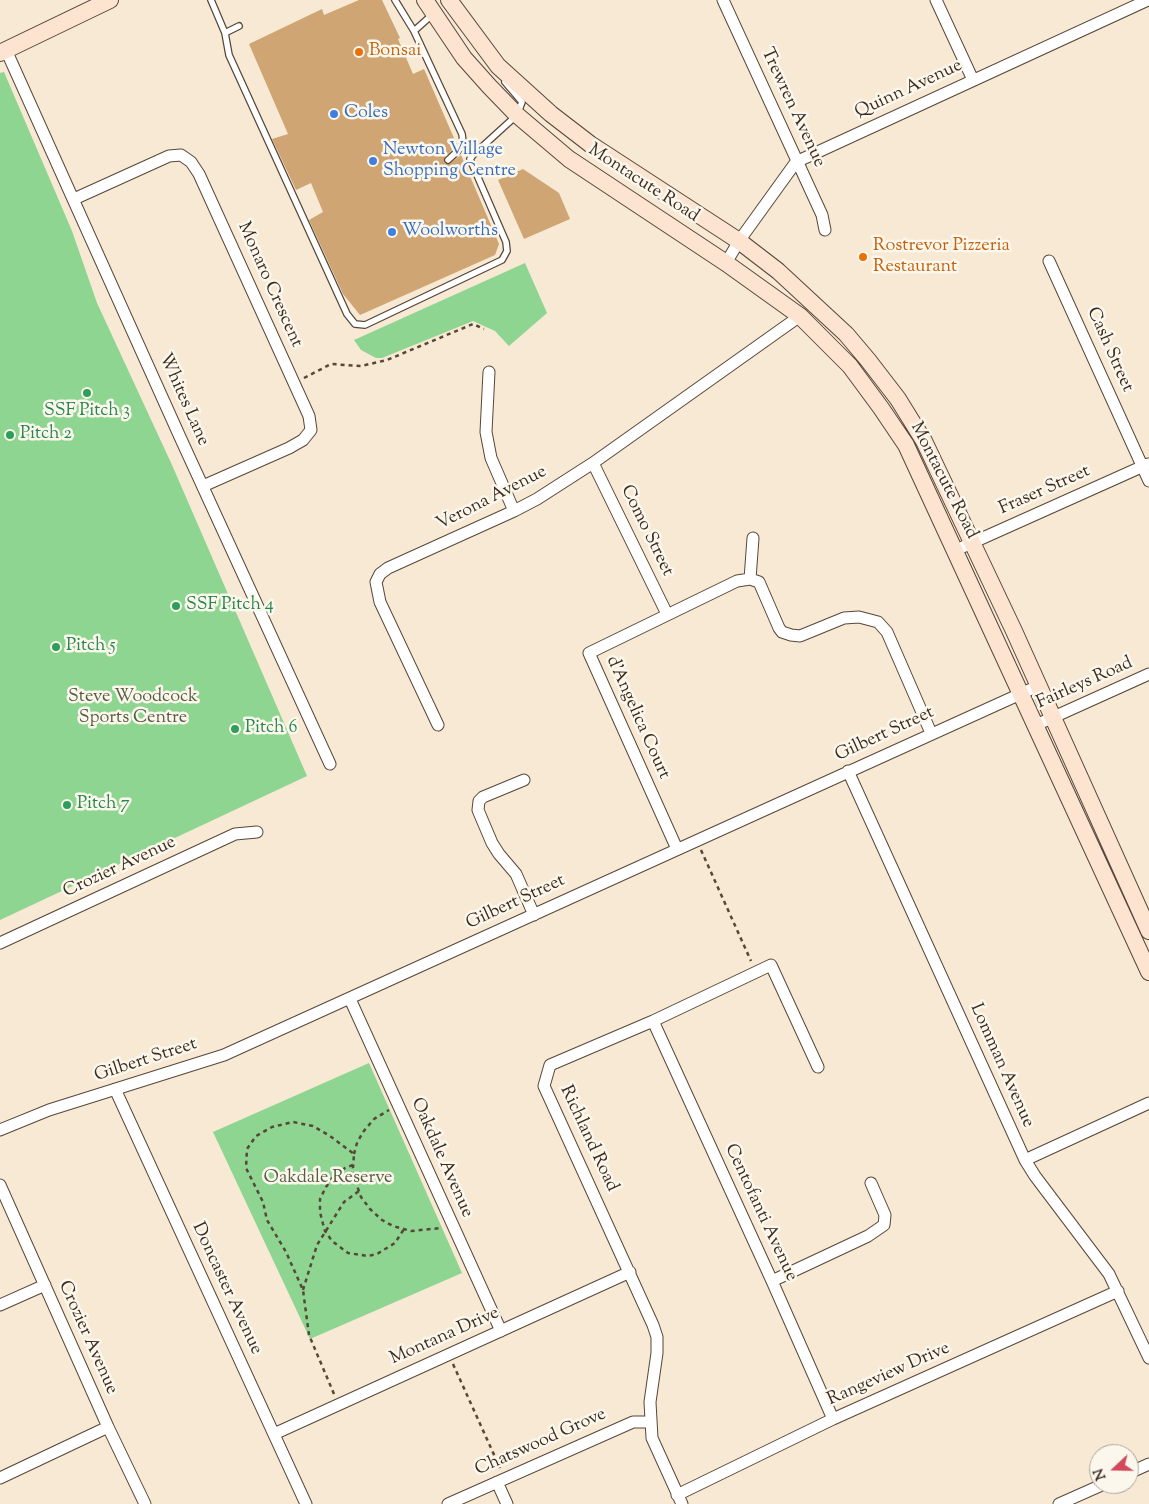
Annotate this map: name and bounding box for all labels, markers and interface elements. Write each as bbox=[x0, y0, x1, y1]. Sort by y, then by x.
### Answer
place label: Bonsai bbox=[369, 41, 421, 63]
street label: Trewren Avenue bbox=[755, 45, 829, 171]
marker: Bonsai bbox=[353, 46, 365, 58]
street label: Quinn Avenue bbox=[852, 56, 966, 124]
place label: Coles bbox=[344, 103, 388, 125]
marker: Coles bbox=[328, 108, 340, 120]
place label: Newton Village Shopping Centre bbox=[383, 140, 516, 182]
street label: Montacute Road bbox=[583, 140, 703, 228]
marker: Newton Village Shopping Centre bbox=[367, 155, 379, 167]
street label: Monaro Crescent bbox=[232, 219, 306, 351]
place label: Woolworths bbox=[402, 221, 498, 243]
marker: Woolworths bbox=[386, 226, 398, 238]
place label: Rostrevor Pizzeria Restaurant bbox=[873, 236, 1010, 278]
marker: Rostrevor Pizzeria Restaurant bbox=[857, 251, 869, 263]
street label: Cash Street bbox=[1081, 304, 1137, 396]
street label: Whites Lane bbox=[153, 350, 213, 450]
marker: SSF Pitch 3 bbox=[81, 387, 93, 399]
place label: SSF Pitch 3 bbox=[44, 401, 130, 423]
street label: Montacute Road bbox=[904, 419, 982, 543]
place label: Pitch 2 bbox=[20, 424, 72, 446]
marker: Pitch 2 bbox=[4, 429, 16, 441]
street label: Fraser Street bbox=[996, 461, 1094, 521]
street label: Verona Avenue bbox=[433, 462, 551, 536]
street label: Como Street bbox=[615, 482, 677, 580]
place label: SSF Pitch 4 bbox=[186, 595, 274, 617]
marker: SSF Pitch 4 bbox=[170, 600, 182, 612]
place label: Pitch 5 bbox=[66, 636, 116, 658]
marker: Pitch 5 bbox=[50, 641, 62, 653]
street label: d'Angelica Court bbox=[600, 653, 674, 783]
street label: Fairleys Road bbox=[1034, 653, 1136, 715]
park label: Steve Woodcock Sports Centre bbox=[68, 687, 198, 730]
street label: Gilbert Street bbox=[832, 703, 938, 767]
place label: Pitch 6 bbox=[245, 718, 297, 740]
marker: Pitch 6 bbox=[229, 723, 241, 735]
place label: Pitch 7 bbox=[77, 794, 130, 816]
marker: Pitch 7 bbox=[61, 799, 73, 811]
street label: Crozier Avenue bbox=[60, 832, 180, 904]
street label: Gilbert Street bbox=[463, 871, 569, 935]
street label: Lomman Avenue bbox=[964, 1001, 1038, 1131]
street label: Gilbert Street bbox=[92, 1034, 200, 1088]
street label: Richland Road bbox=[554, 1082, 622, 1196]
street label: Oakdale Avenue bbox=[405, 1095, 477, 1221]
street label: Centofanti Avenue bbox=[719, 1141, 801, 1285]
park label: Oakdale Reserve bbox=[264, 1168, 392, 1190]
street label: Doncaster Avenue bbox=[186, 1219, 266, 1359]
street label: Crozier Avenue bbox=[52, 1278, 122, 1398]
street label: Montana Drive bbox=[387, 1303, 503, 1371]
street label: Rangeview Drive bbox=[824, 1338, 954, 1412]
street label: Chatswood Grove bbox=[472, 1404, 610, 1482]
north arrow bbox=[1089, 1444, 1139, 1494]
text: N bbox=[1090, 1465, 1112, 1483]

